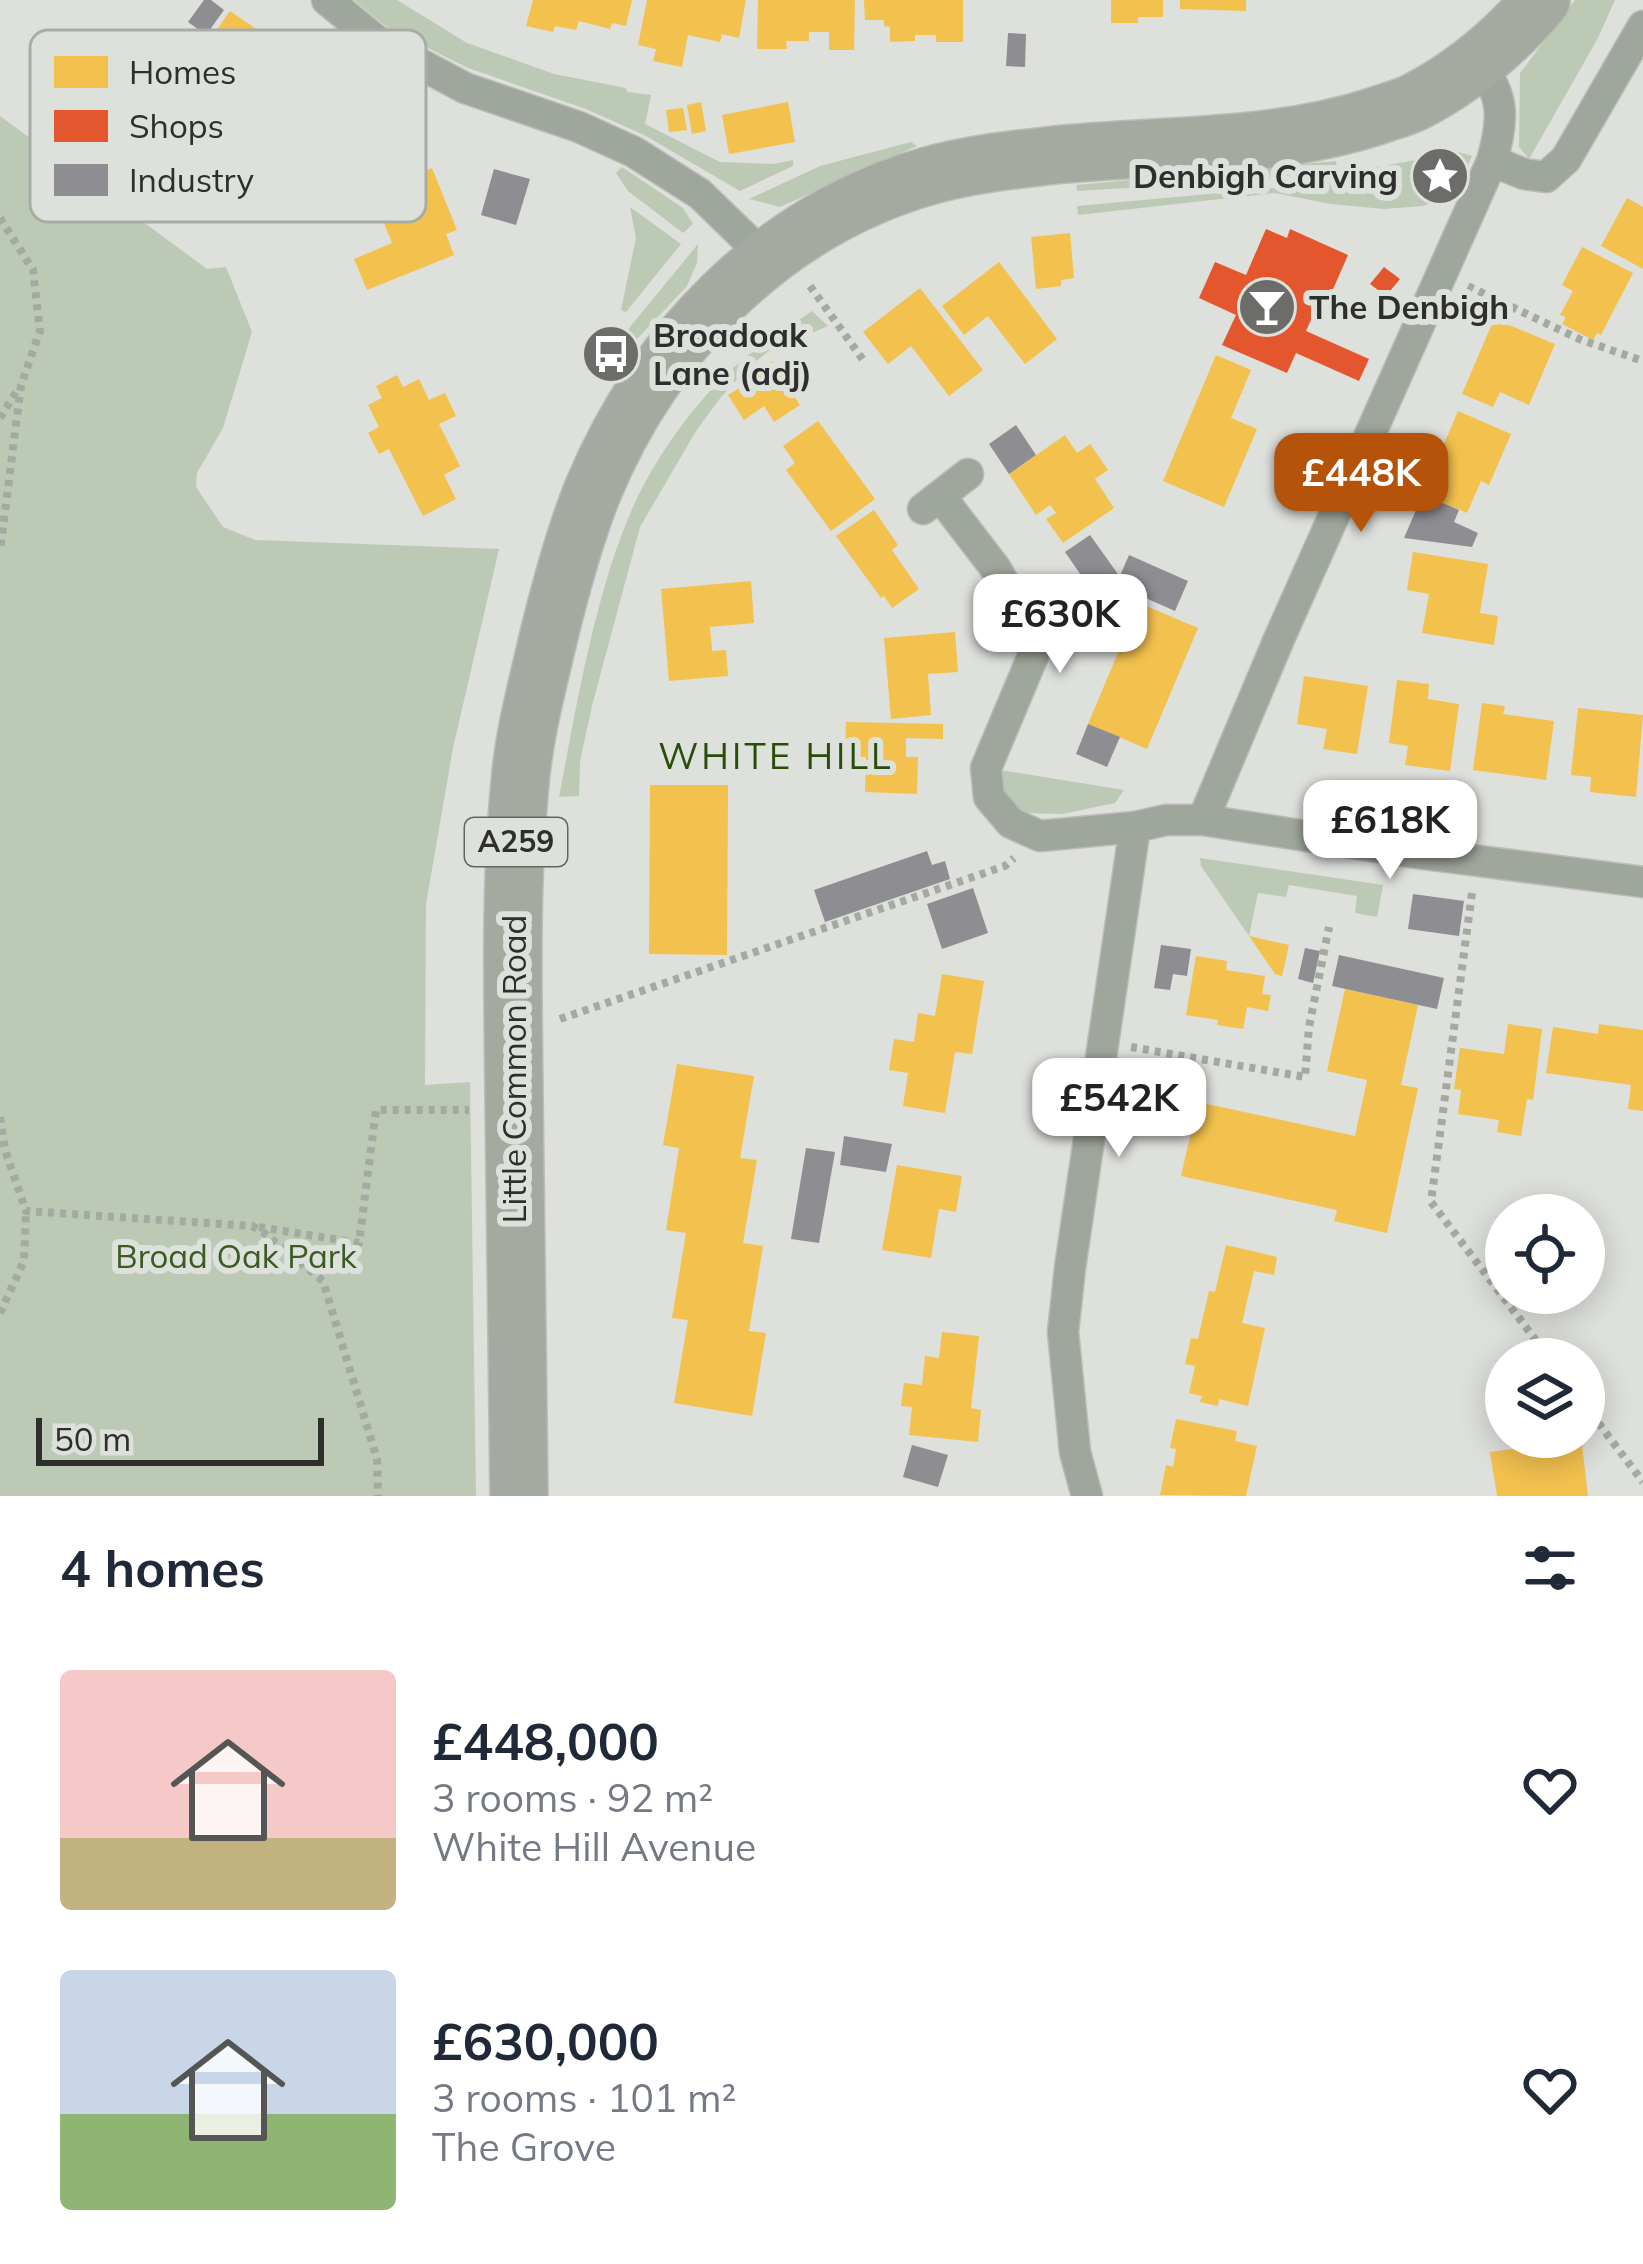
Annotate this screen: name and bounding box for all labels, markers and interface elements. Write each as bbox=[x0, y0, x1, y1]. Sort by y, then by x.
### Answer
legend bbox=[30, 30, 426, 222]
text: Homes bbox=[129, 51, 236, 92]
text: Shops bbox=[129, 105, 224, 146]
place icon: Denbigh Carving bbox=[1409, 145, 1471, 207]
place label: Denbigh Carving bbox=[1133, 155, 1398, 196]
text: Industry bbox=[129, 159, 254, 200]
bar icon: The Denbigh bbox=[1236, 276, 1298, 338]
place label: The Denbigh bbox=[1309, 286, 1509, 327]
place label: Broadoak Lane (adj) bbox=[653, 314, 812, 393]
bus stop icon: Broadoak Lane (adj) bbox=[580, 323, 642, 385]
pin: £448K bbox=[1277, 433, 1445, 535]
text: £448K bbox=[1301, 447, 1421, 496]
pin: £630K bbox=[976, 574, 1144, 676]
text: £630K bbox=[1000, 588, 1120, 637]
district label: WHITE HILL bbox=[658, 733, 894, 778]
pin: £618K bbox=[1306, 780, 1474, 882]
text: £618K bbox=[1330, 794, 1450, 843]
road number: A259 bbox=[465, 818, 567, 866]
street label: Little Common Road bbox=[493, 915, 534, 1223]
pin: £542K bbox=[1035, 1058, 1203, 1160]
text: £542K bbox=[1059, 1072, 1179, 1121]
map controls bbox=[1485, 1194, 1605, 1458]
button: locate bbox=[1485, 1194, 1605, 1314]
park label: Broad Oak Park bbox=[115, 1235, 358, 1276]
button: layers bbox=[1485, 1338, 1605, 1458]
scale bar bbox=[36, 1412, 324, 1465]
text: 50 m bbox=[54, 1418, 131, 1459]
icon: filters bbox=[1517, 1535, 1583, 1601]
text: 4 homes bbox=[60, 1536, 265, 1600]
text: £448,000 bbox=[432, 1709, 659, 1773]
icon: home bbox=[156, 1718, 300, 1862]
icon: heart bbox=[1517, 1757, 1583, 1823]
text: 3 rooms · 92 m² bbox=[432, 1773, 713, 1822]
text: White Hill Avenue bbox=[432, 1822, 756, 1871]
text: £630,000 bbox=[432, 2009, 659, 2073]
icon: home bbox=[156, 2018, 300, 2162]
icon: heart bbox=[1517, 2057, 1583, 2123]
text: 3 rooms · 101 m² bbox=[432, 2073, 736, 2122]
text: The Grove bbox=[432, 2122, 616, 2171]

